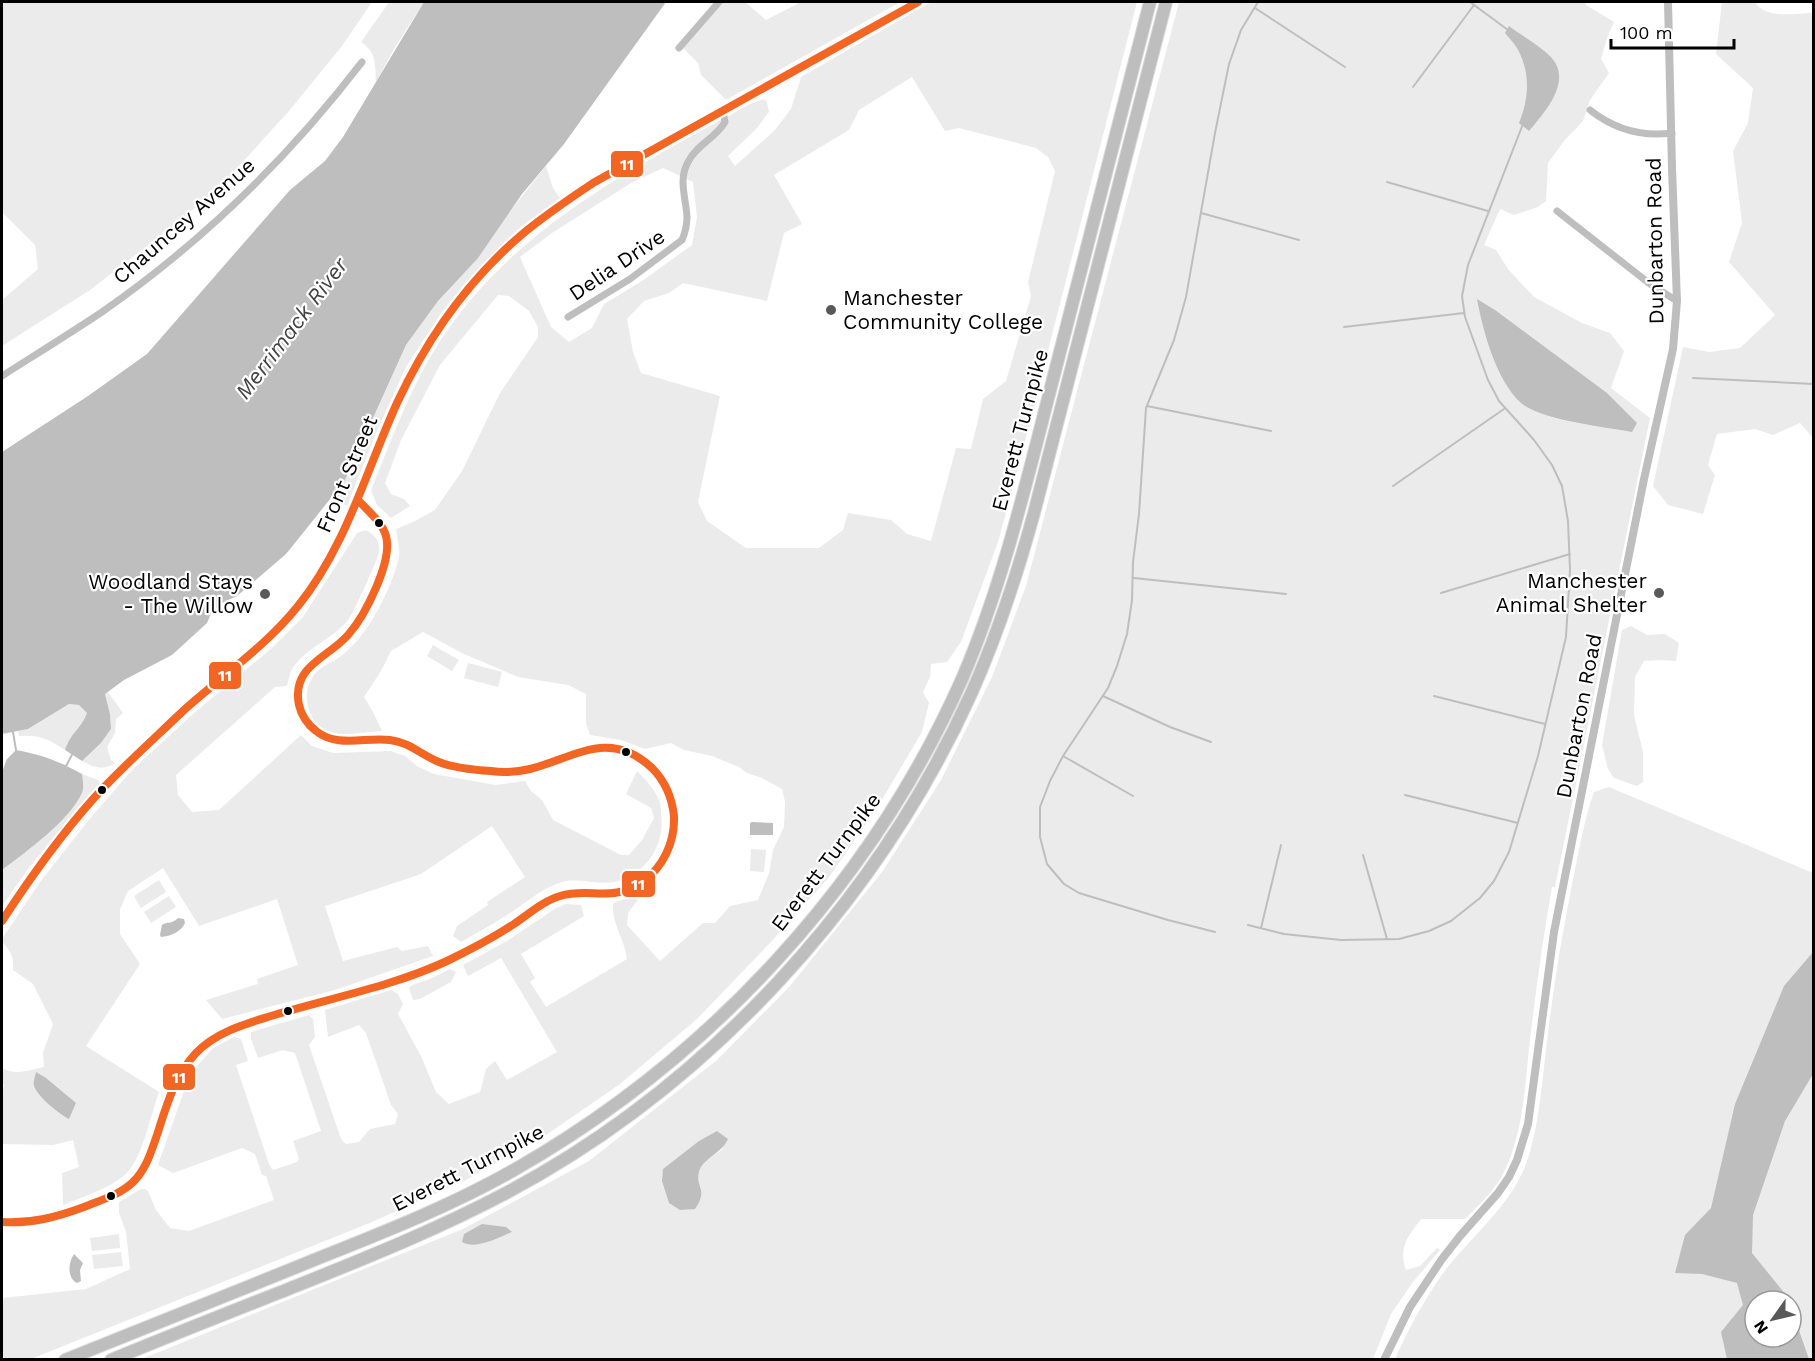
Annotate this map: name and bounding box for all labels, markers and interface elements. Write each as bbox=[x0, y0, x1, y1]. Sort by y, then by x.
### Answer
scale bar bbox=[1611, 12, 1734, 50]
text: 100 m bbox=[1620, 22, 1673, 43]
line badge: 11 bbox=[610, 150, 644, 178]
street label: Chauncey Avenue bbox=[108, 152, 260, 289]
text: 11 bbox=[620, 155, 634, 174]
street label: Dunbarton Road bbox=[1641, 157, 1668, 325]
street label: Delia Drive bbox=[564, 223, 669, 306]
water label: Merrimack River bbox=[230, 252, 353, 404]
place label: Manchester Community College bbox=[843, 285, 1043, 334]
marker: Manchester Community College bbox=[824, 303, 838, 317]
street label: Everett Turnpike bbox=[986, 346, 1053, 514]
street label: Front Street bbox=[311, 411, 383, 536]
unlabelled marker bbox=[373, 517, 385, 529]
place label: Manchester Animal Shelter bbox=[1496, 568, 1647, 617]
place label: Woodland Stays - The Willow bbox=[88, 569, 253, 618]
marker: Manchester Animal Shelter bbox=[1652, 586, 1666, 600]
marker: Woodland Stays - The Willow bbox=[258, 587, 272, 601]
street label: Dunbarton Road bbox=[1550, 632, 1607, 800]
line badge: 11 bbox=[208, 661, 242, 690]
text: 11 bbox=[218, 666, 232, 685]
unlabelled marker bbox=[620, 746, 632, 758]
unlabelled marker bbox=[96, 784, 108, 796]
street label: Everett Turnpike bbox=[765, 788, 886, 936]
line badge: 11 bbox=[621, 870, 656, 898]
text: 11 bbox=[631, 875, 645, 894]
unlabelled marker bbox=[282, 1005, 294, 1017]
line badge: 11 bbox=[162, 1063, 196, 1091]
text: 11 bbox=[172, 1068, 186, 1087]
street label: Everett Turnpike bbox=[388, 1119, 548, 1217]
unlabelled marker bbox=[105, 1190, 117, 1202]
north arrow bbox=[1743, 1289, 1803, 1349]
text: N bbox=[1750, 1317, 1772, 1337]

